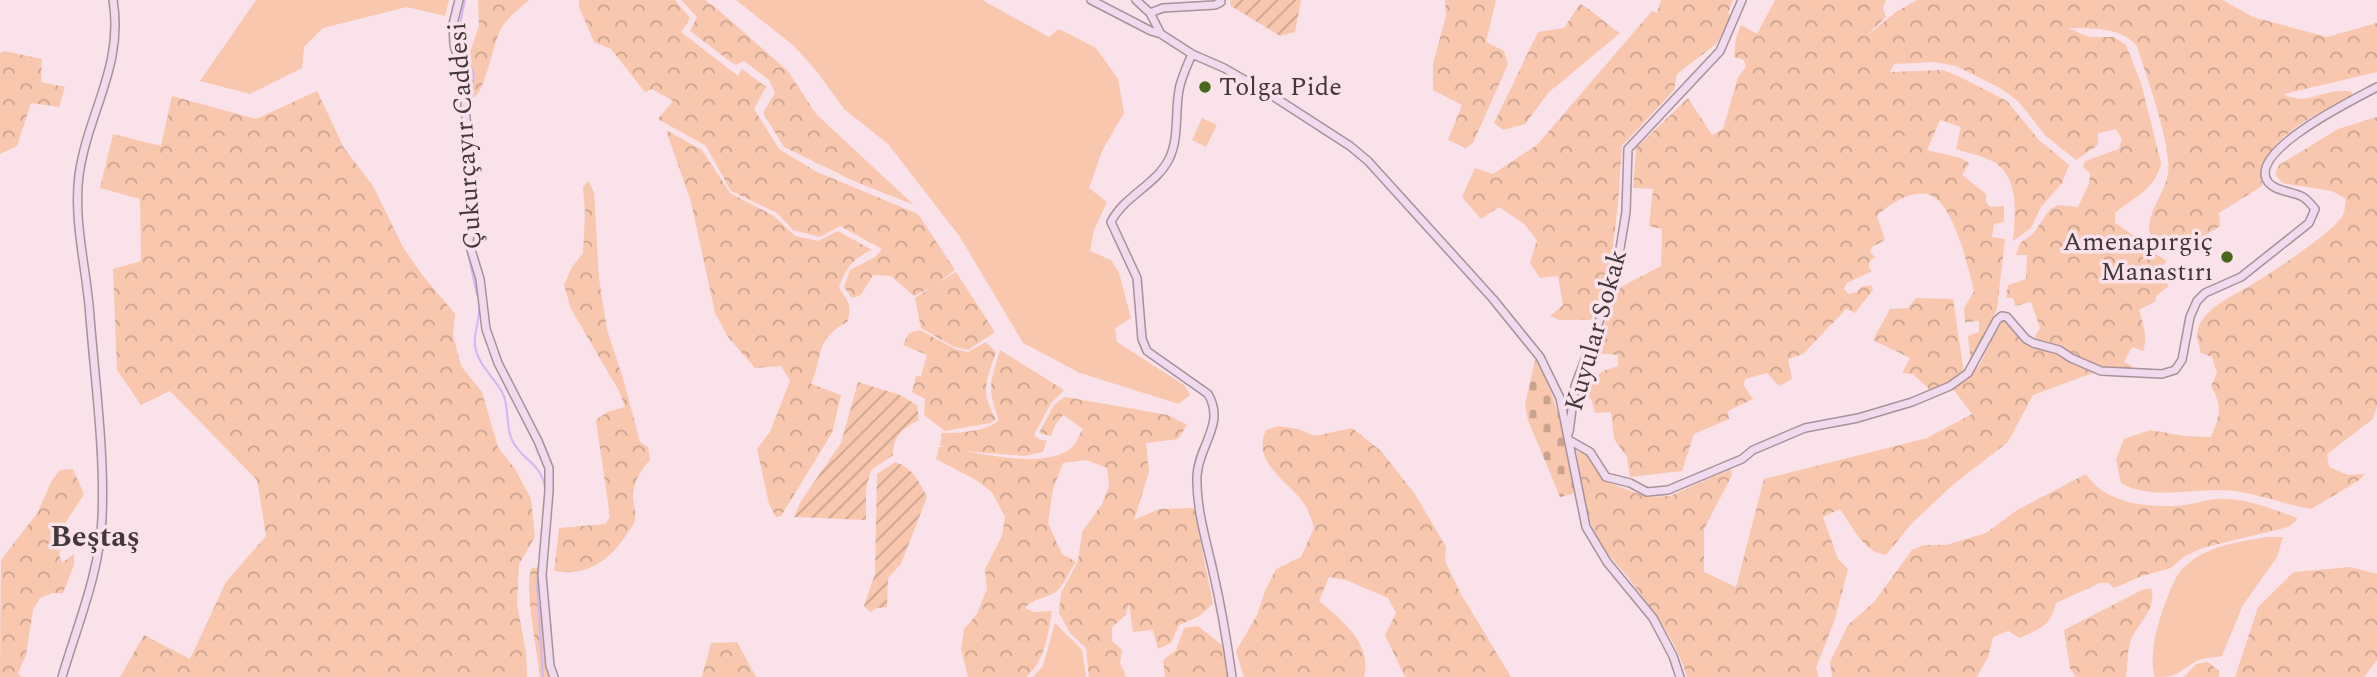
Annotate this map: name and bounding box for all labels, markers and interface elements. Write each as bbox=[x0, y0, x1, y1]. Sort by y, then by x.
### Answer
street label: Çukurçayır Caddesi bbox=[437, 21, 493, 251]
place label: Tolga Pide bbox=[1219, 67, 1342, 107]
marker: Tolga Pide bbox=[1197, 79, 1213, 95]
place label: Amenapırgiç Manastırı bbox=[2063, 222, 2213, 292]
street label: Kuyular Sokak bbox=[1554, 245, 1638, 415]
marker: Amenapırgiç Manastırı bbox=[2219, 249, 2235, 265]
district label: Beştaş bbox=[50, 514, 140, 560]

